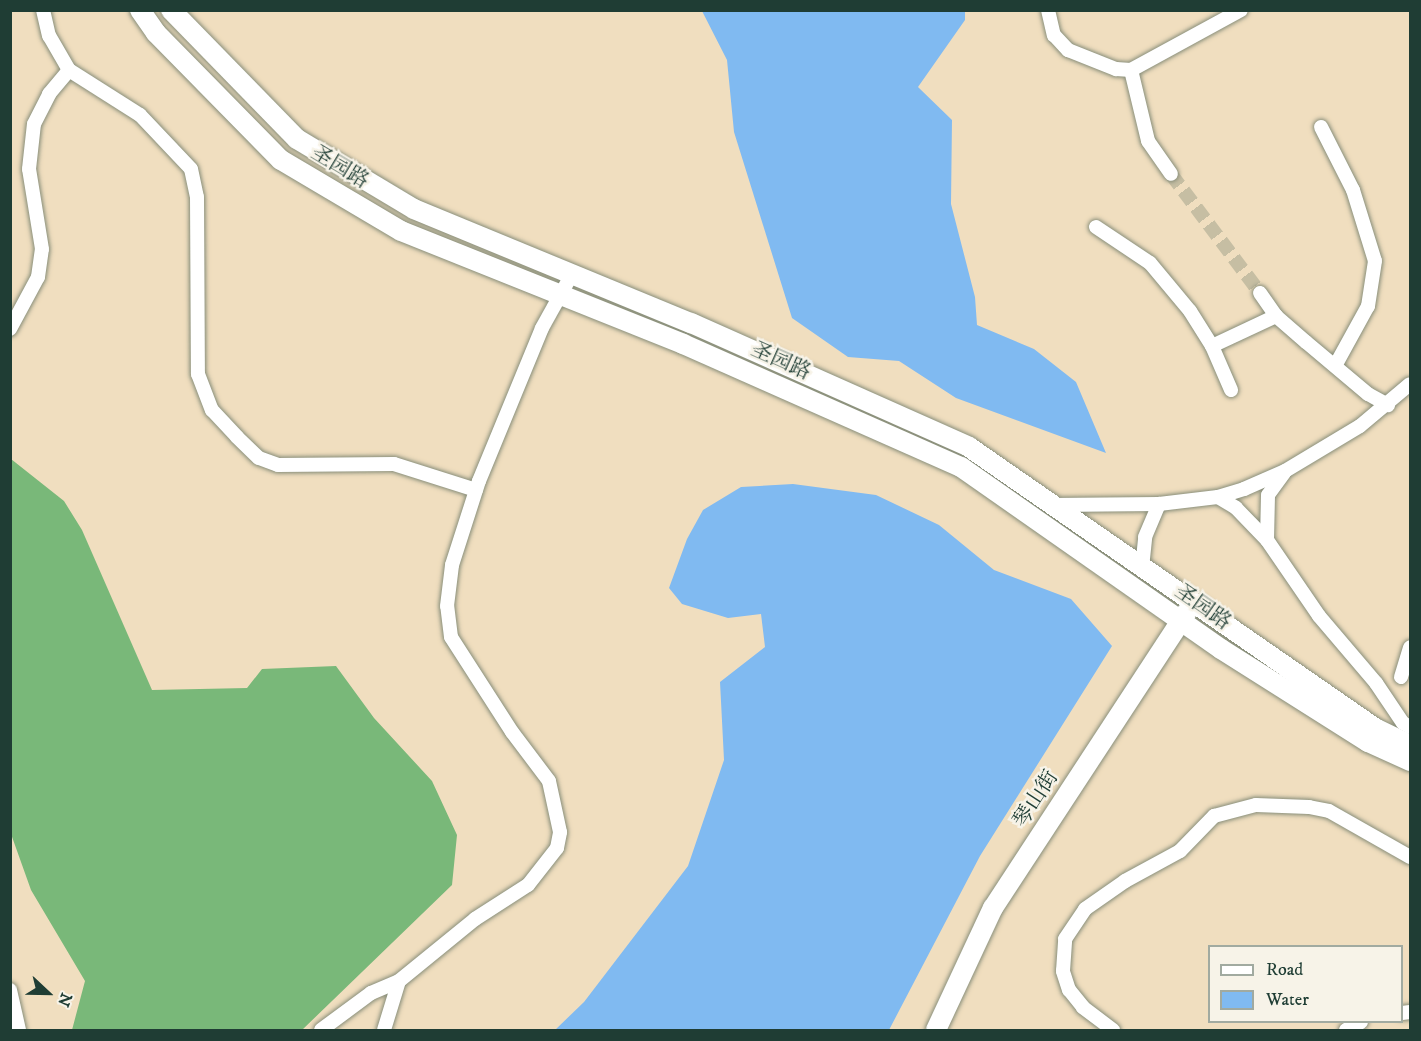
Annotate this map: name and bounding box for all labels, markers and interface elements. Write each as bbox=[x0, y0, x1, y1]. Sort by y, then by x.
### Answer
street label: 圣园路 bbox=[307, 140, 373, 194]
street label: 圣园路 bbox=[747, 337, 815, 385]
street label: 圣园路 bbox=[1170, 579, 1236, 635]
street label: 琴山街 bbox=[1008, 766, 1064, 832]
legend bbox=[1208, 945, 1403, 1023]
text: Road bbox=[1266, 959, 1303, 981]
north arrow bbox=[18, 963, 78, 1023]
text: Water bbox=[1266, 989, 1309, 1011]
text: N bbox=[53, 990, 76, 1010]

